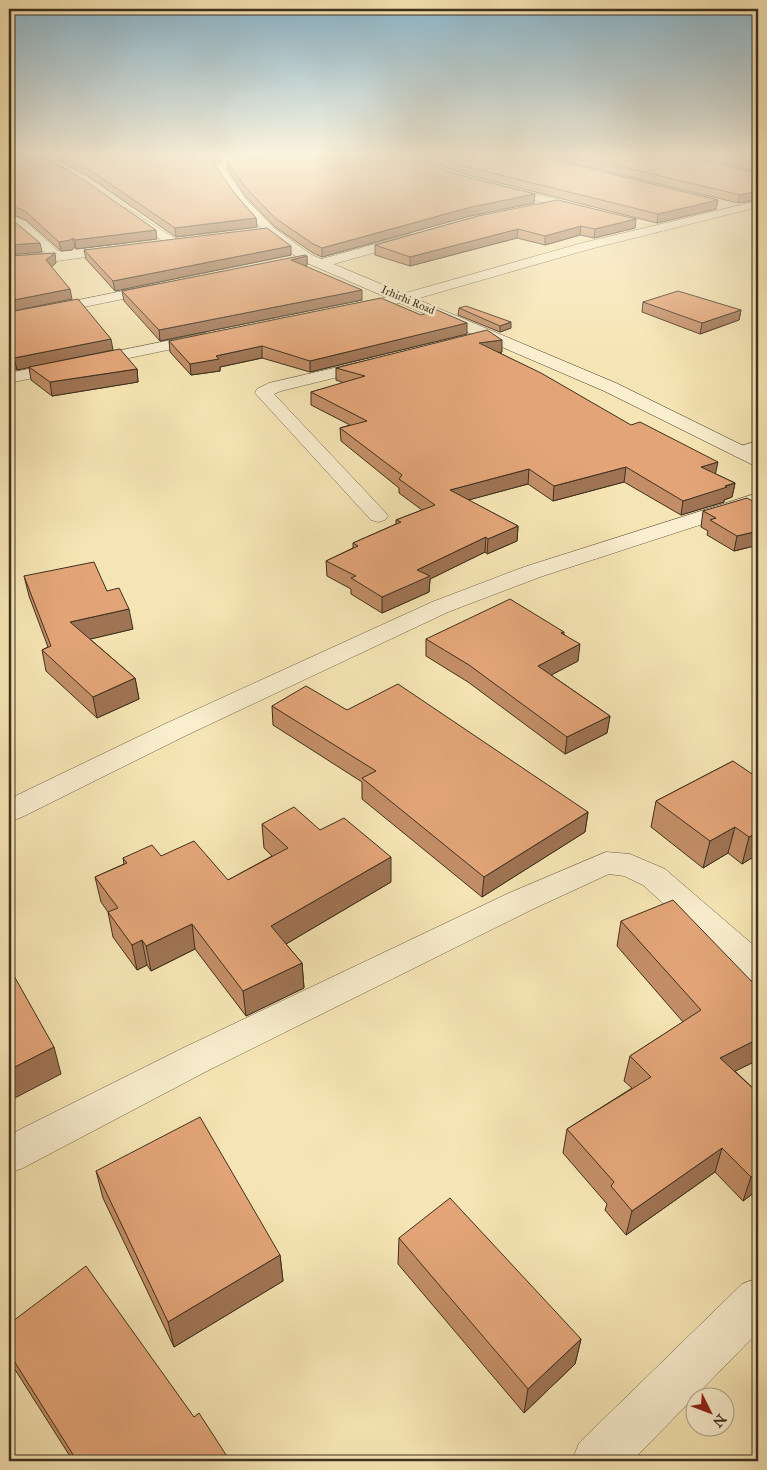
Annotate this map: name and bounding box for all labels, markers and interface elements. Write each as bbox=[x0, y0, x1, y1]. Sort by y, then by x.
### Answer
street label: Irhirhi Road bbox=[379, 283, 437, 317]
north arrow bbox=[684, 1388, 734, 1438]
text: N bbox=[709, 1410, 730, 1431]

